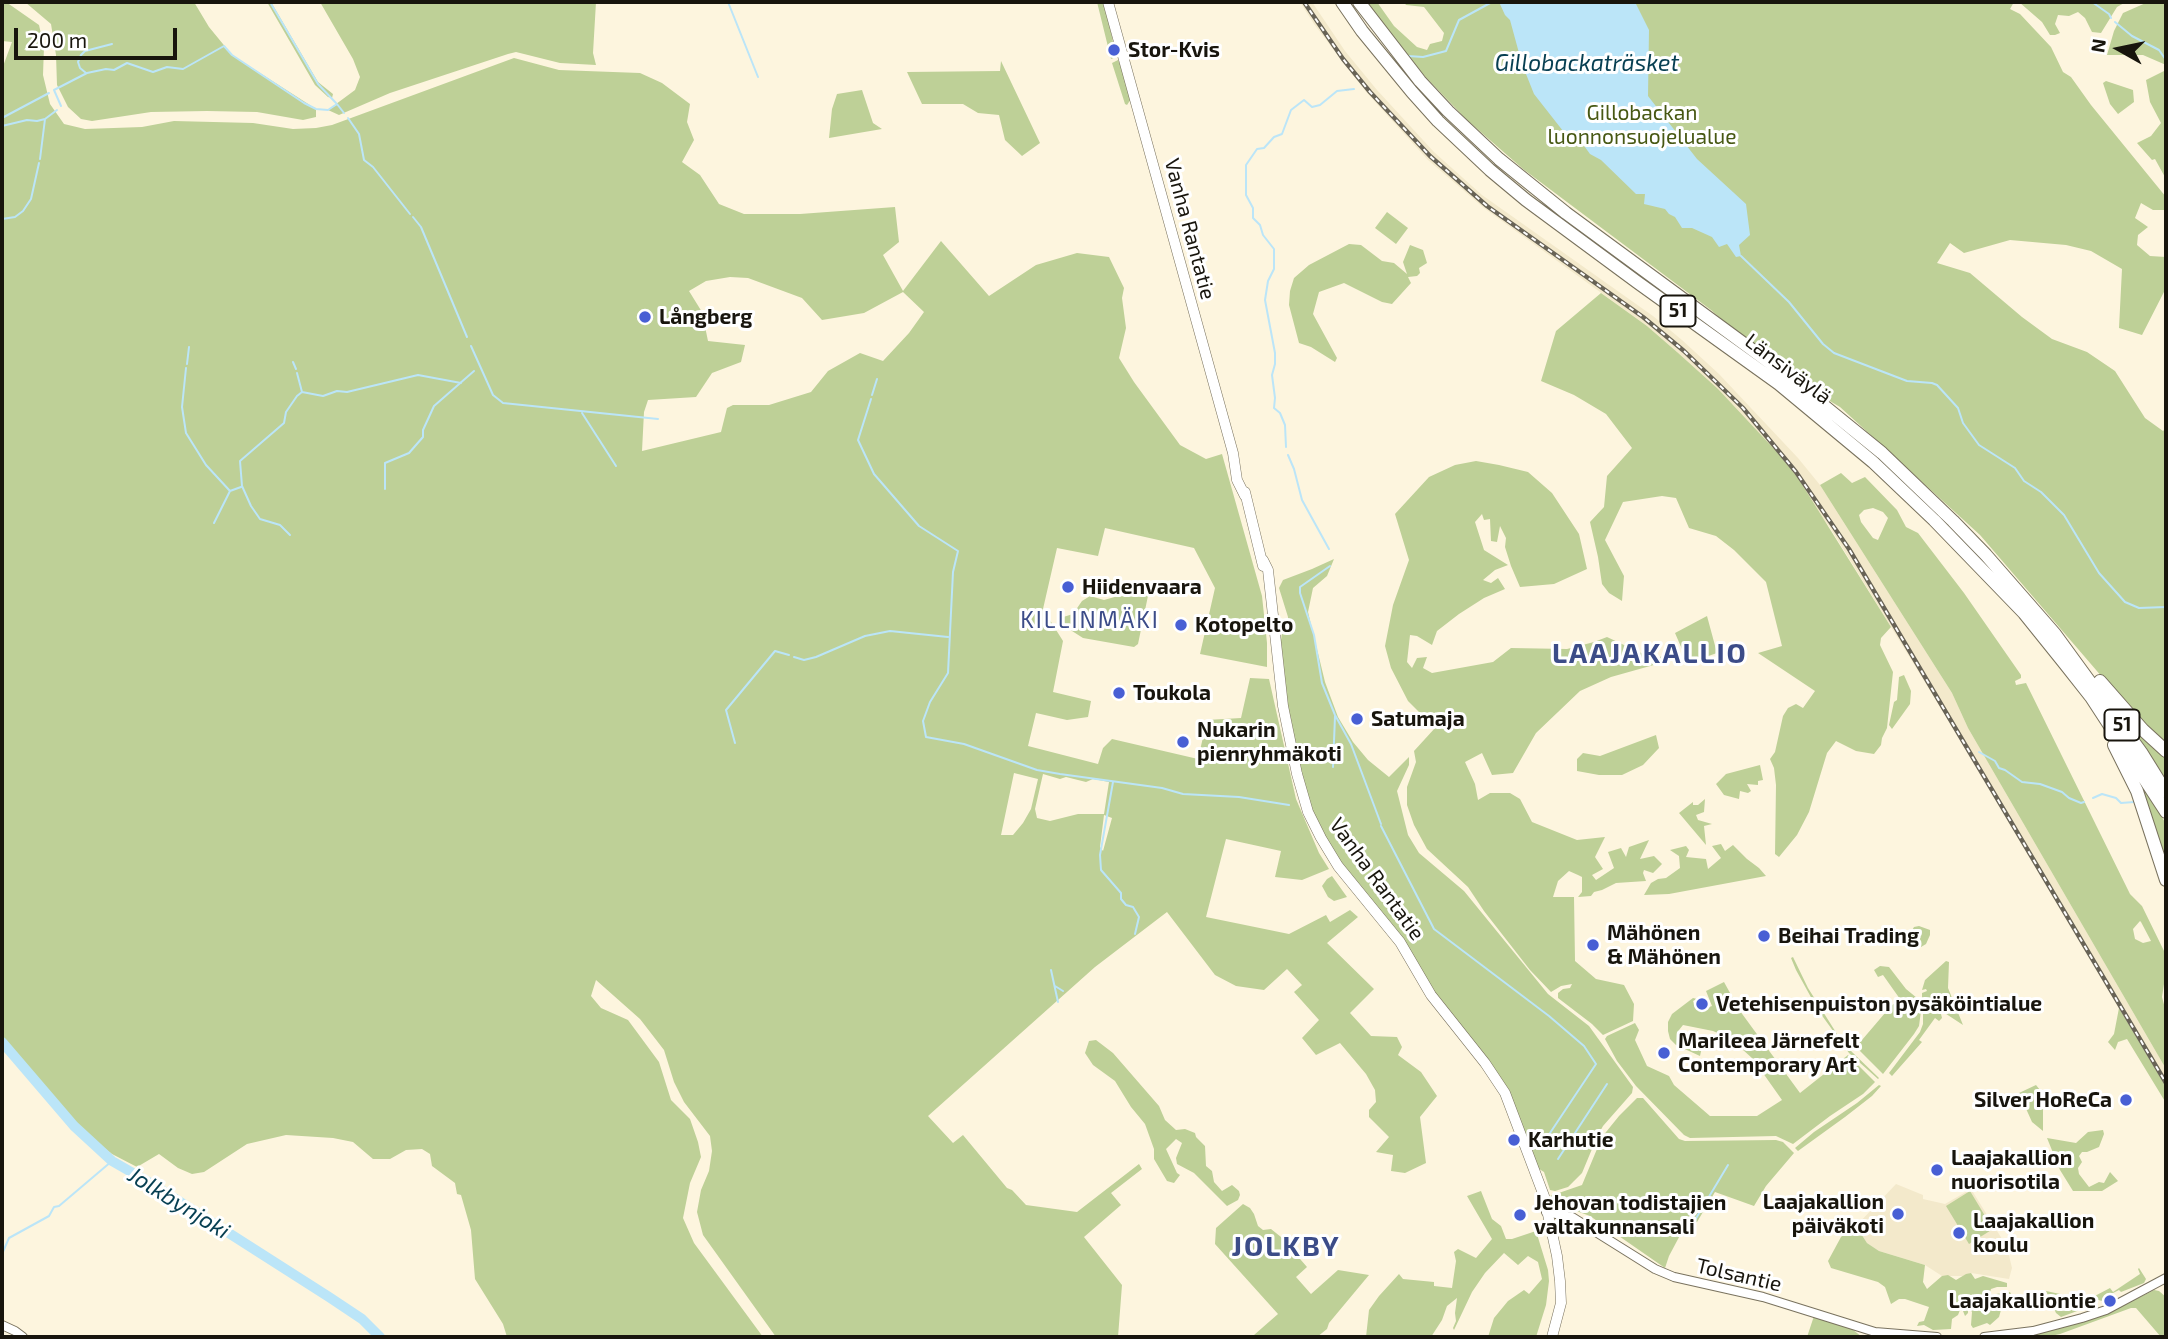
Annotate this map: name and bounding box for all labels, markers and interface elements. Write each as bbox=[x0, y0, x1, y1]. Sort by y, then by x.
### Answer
scale bar bbox=[18, 14, 180, 58]
north arrow bbox=[2084, 14, 2154, 84]
text: 200 m bbox=[27, 27, 87, 52]
place label: Stor-Kvis bbox=[1128, 37, 1220, 63]
text: N bbox=[2085, 37, 2110, 54]
marker: Stor-Kvis bbox=[1106, 42, 1122, 58]
water label: Gillobackaträsket bbox=[1495, 49, 1679, 77]
park label: Gillobackan luonnonsuojelualue bbox=[1548, 100, 1736, 150]
street label: Vanha Rantatie bbox=[1159, 156, 1221, 302]
road number: 51 bbox=[1660, 296, 1696, 326]
place label: Långberg bbox=[659, 304, 752, 330]
marker: Långberg bbox=[637, 309, 653, 325]
street label: Länsiväylä bbox=[1740, 328, 1836, 410]
place label: Hiidenvaara bbox=[1082, 574, 1202, 600]
marker: Hiidenvaara bbox=[1060, 579, 1076, 595]
district label: KILLINMÄKI bbox=[1021, 606, 1159, 634]
place label: Kotopelto bbox=[1195, 612, 1293, 638]
marker: Kotopelto bbox=[1173, 617, 1189, 633]
district label: LAAJAKALLIO bbox=[1553, 637, 1747, 671]
place label: Toukola bbox=[1133, 680, 1211, 706]
marker: Toukola bbox=[1111, 685, 1127, 701]
place label: Satumaja bbox=[1371, 706, 1465, 732]
road number: 51 bbox=[2104, 710, 2140, 740]
marker: Satumaja bbox=[1349, 711, 1365, 727]
place label: Nukarin pienryhmäkoti bbox=[1197, 717, 1342, 767]
marker: Nukarin pienryhmäkoti bbox=[1175, 734, 1191, 750]
street label: Vanha Rantatie bbox=[1324, 813, 1430, 945]
place label: Mähönen & Mähönen bbox=[1607, 920, 1721, 970]
place label: Beihai Trading bbox=[1778, 923, 1919, 949]
marker: Beihai Trading bbox=[1756, 928, 1772, 944]
marker: Mähönen & Mähönen bbox=[1585, 937, 1601, 953]
place label: Vetehisenpuiston pysäköintialue bbox=[1716, 991, 2042, 1017]
marker: Vetehisenpuiston pysäköintialue bbox=[1694, 996, 1710, 1012]
place label: Marileea Järnefelt Contemporary Art bbox=[1678, 1028, 1860, 1078]
marker: Marileea Järnefelt Contemporary Art bbox=[1656, 1045, 1672, 1061]
place label: Silver HoReCa bbox=[1974, 1087, 2112, 1113]
marker: Silver HoReCa bbox=[2118, 1092, 2134, 1108]
place label: Karhutie bbox=[1528, 1127, 1614, 1153]
marker: Karhutie bbox=[1506, 1132, 1522, 1148]
place label: Laajakallion nuorisotila bbox=[1951, 1145, 2072, 1195]
water label: Jolkbynjoki bbox=[123, 1161, 235, 1245]
marker: Laajakallion nuorisotila bbox=[1929, 1162, 1945, 1178]
place label: Laajakallion päiväkoti bbox=[1763, 1189, 1884, 1239]
place label: Jehovan todistajien valtakunnansali bbox=[1534, 1190, 1726, 1240]
marker: Laajakallion päiväkoti bbox=[1890, 1206, 1906, 1222]
marker: Jehovan todistajien valtakunnansali bbox=[1512, 1207, 1528, 1223]
place label: Laajakallion koulu bbox=[1973, 1208, 2094, 1258]
marker: Laajakallion koulu bbox=[1951, 1225, 1967, 1241]
district label: JOLKBY bbox=[1232, 1230, 1340, 1264]
street label: Tolsantie bbox=[1694, 1253, 1784, 1297]
place label: Laajakalliontie bbox=[1948, 1288, 2096, 1314]
marker: Laajakalliontie bbox=[2102, 1293, 2118, 1309]

